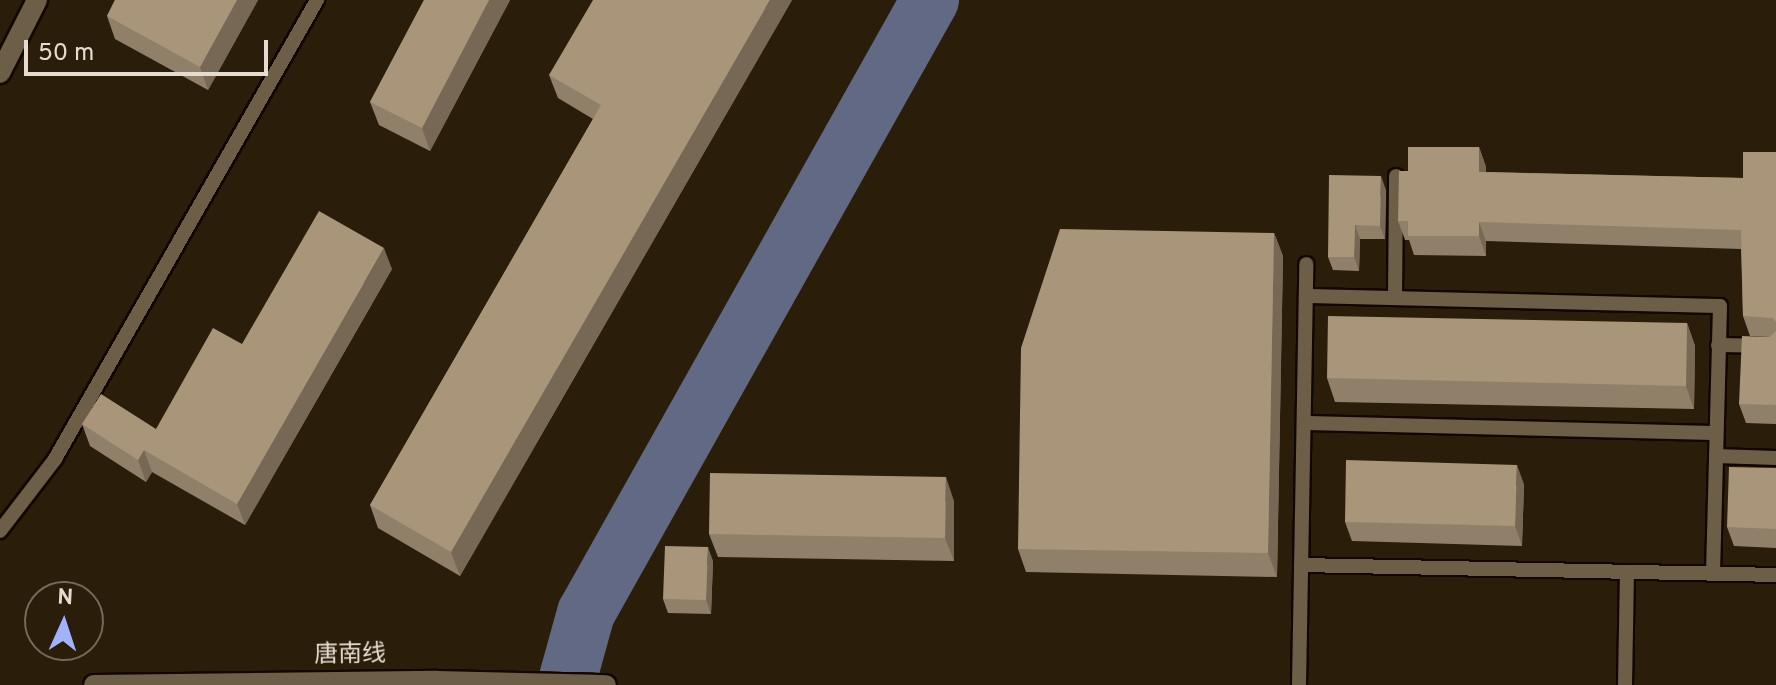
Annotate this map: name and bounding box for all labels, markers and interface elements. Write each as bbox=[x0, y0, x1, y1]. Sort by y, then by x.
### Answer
scale bar bbox=[28, 24, 272, 74]
text: 50 m bbox=[38, 39, 94, 69]
north arrow bbox=[24, 581, 104, 661]
text: N bbox=[57, 585, 74, 612]
street label: 唐南线 bbox=[314, 641, 386, 671]

